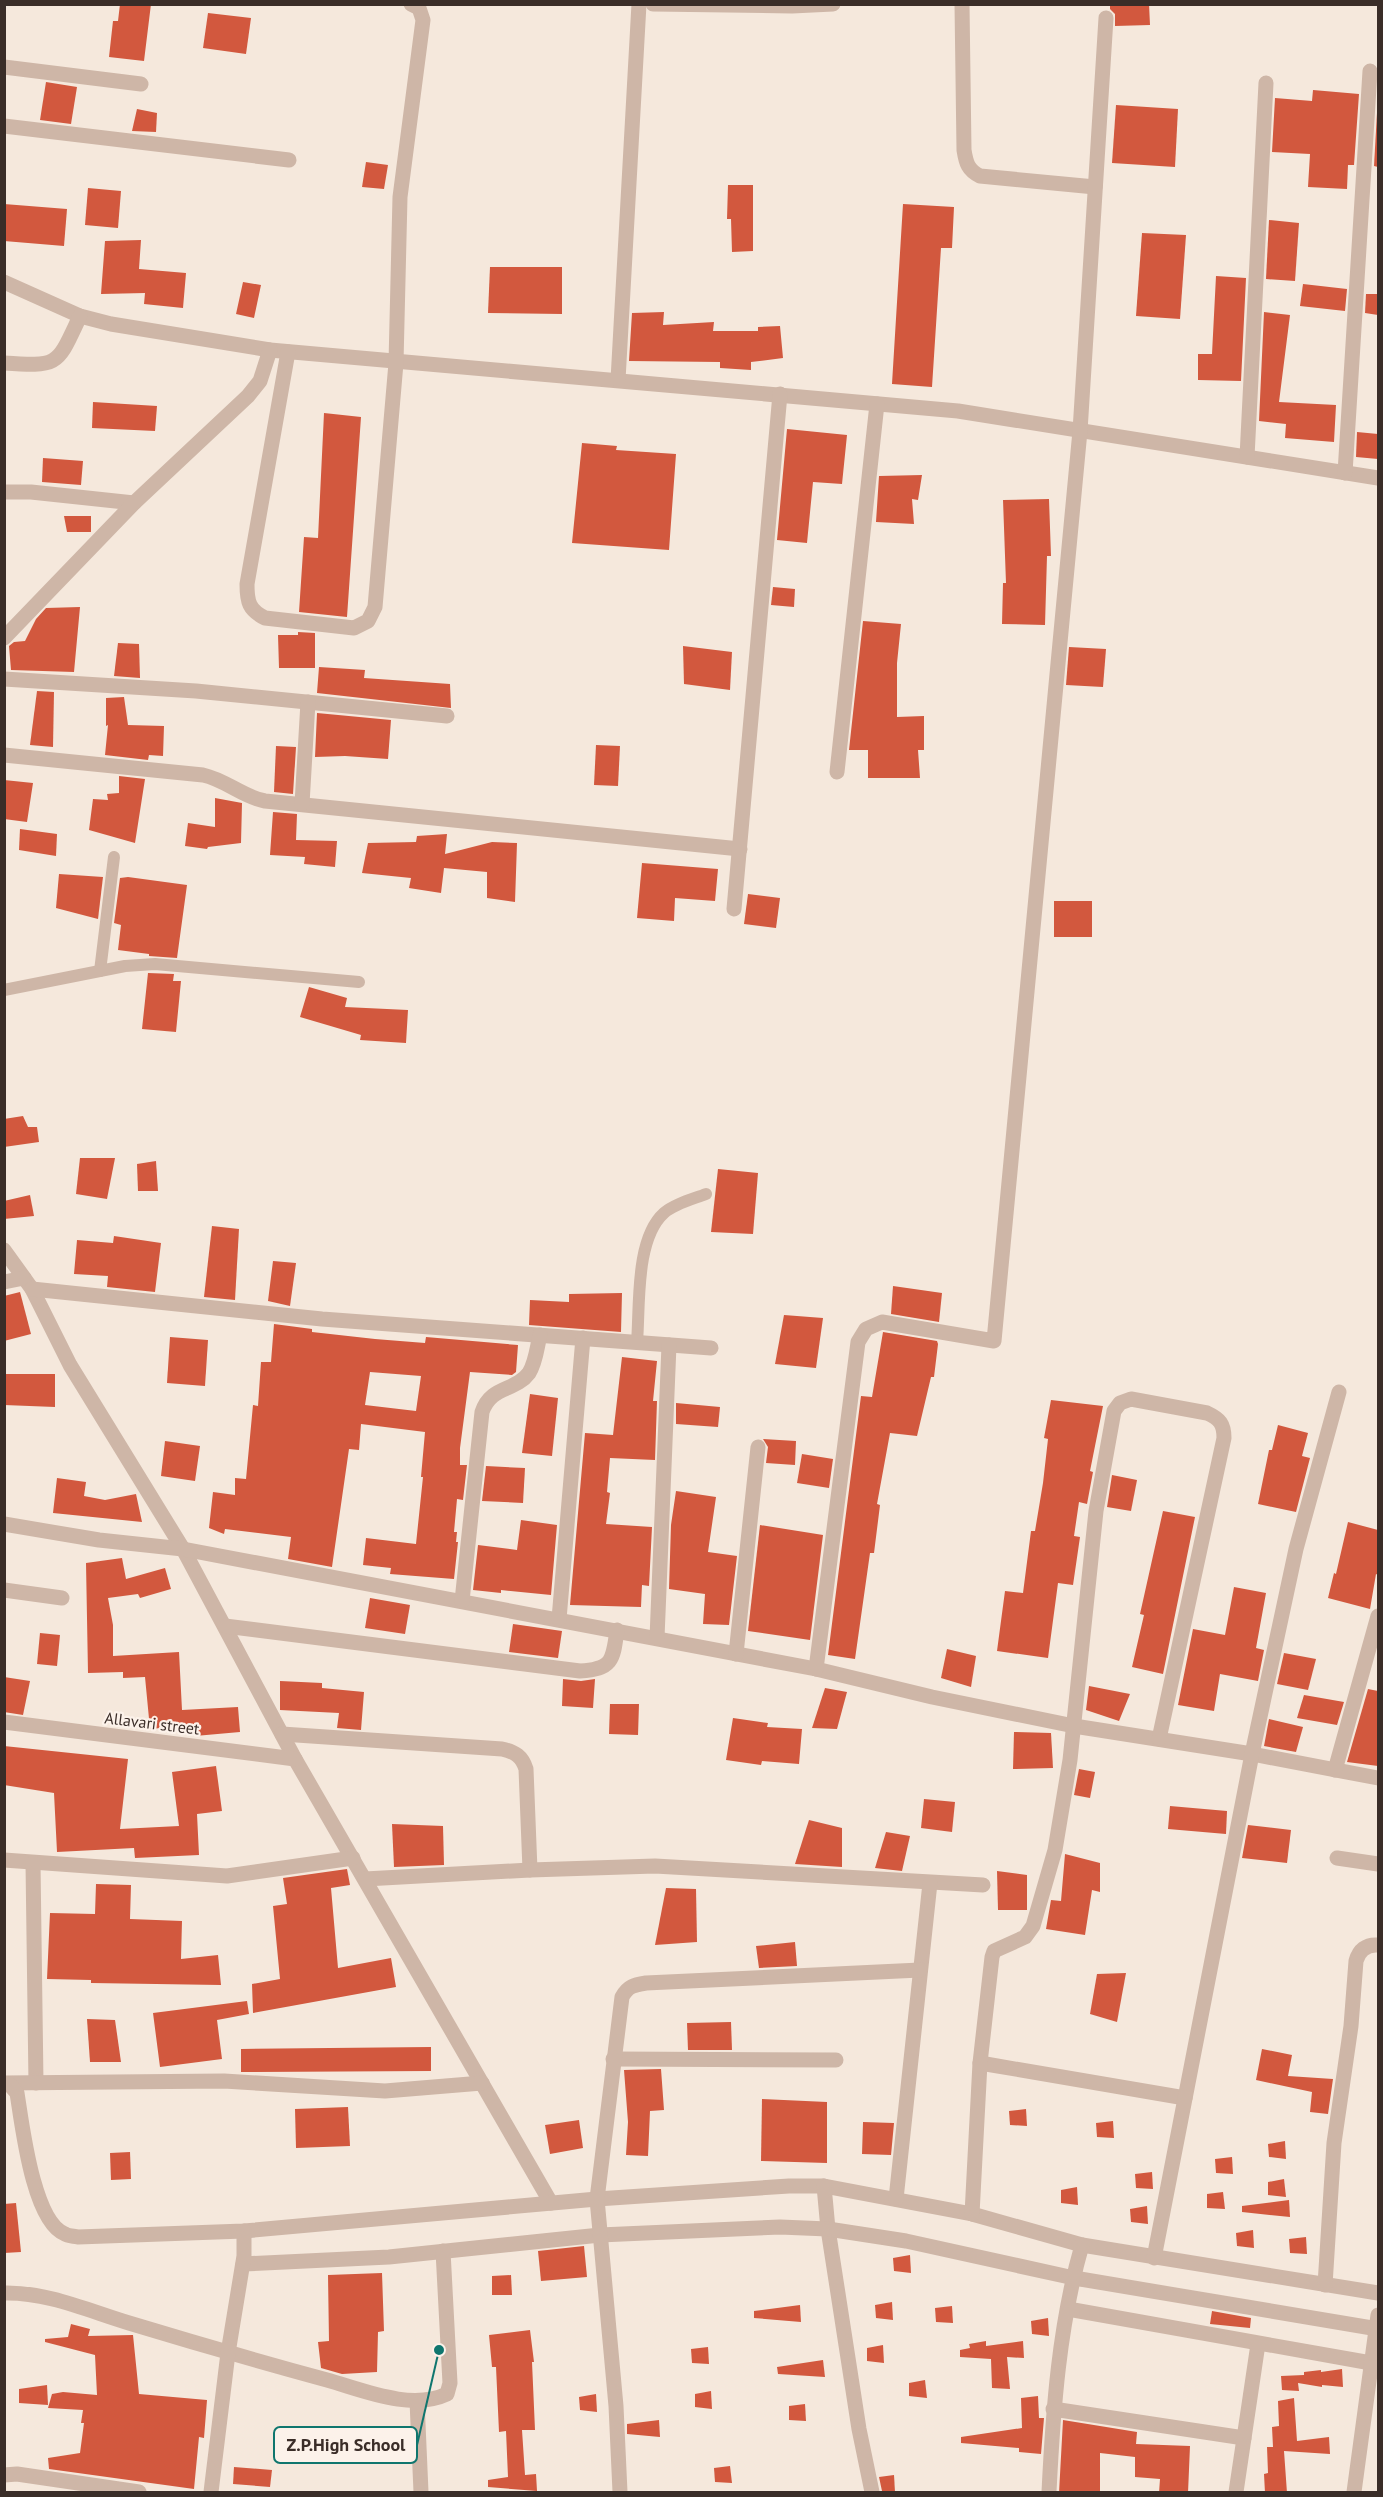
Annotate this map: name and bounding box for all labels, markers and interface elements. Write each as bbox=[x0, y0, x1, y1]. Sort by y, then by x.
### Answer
street label: Allavari street bbox=[103, 1707, 201, 1739]
callout: Z.P.High School bbox=[274, 2427, 417, 2463]
text: Z.P.High School bbox=[287, 2433, 406, 2456]

